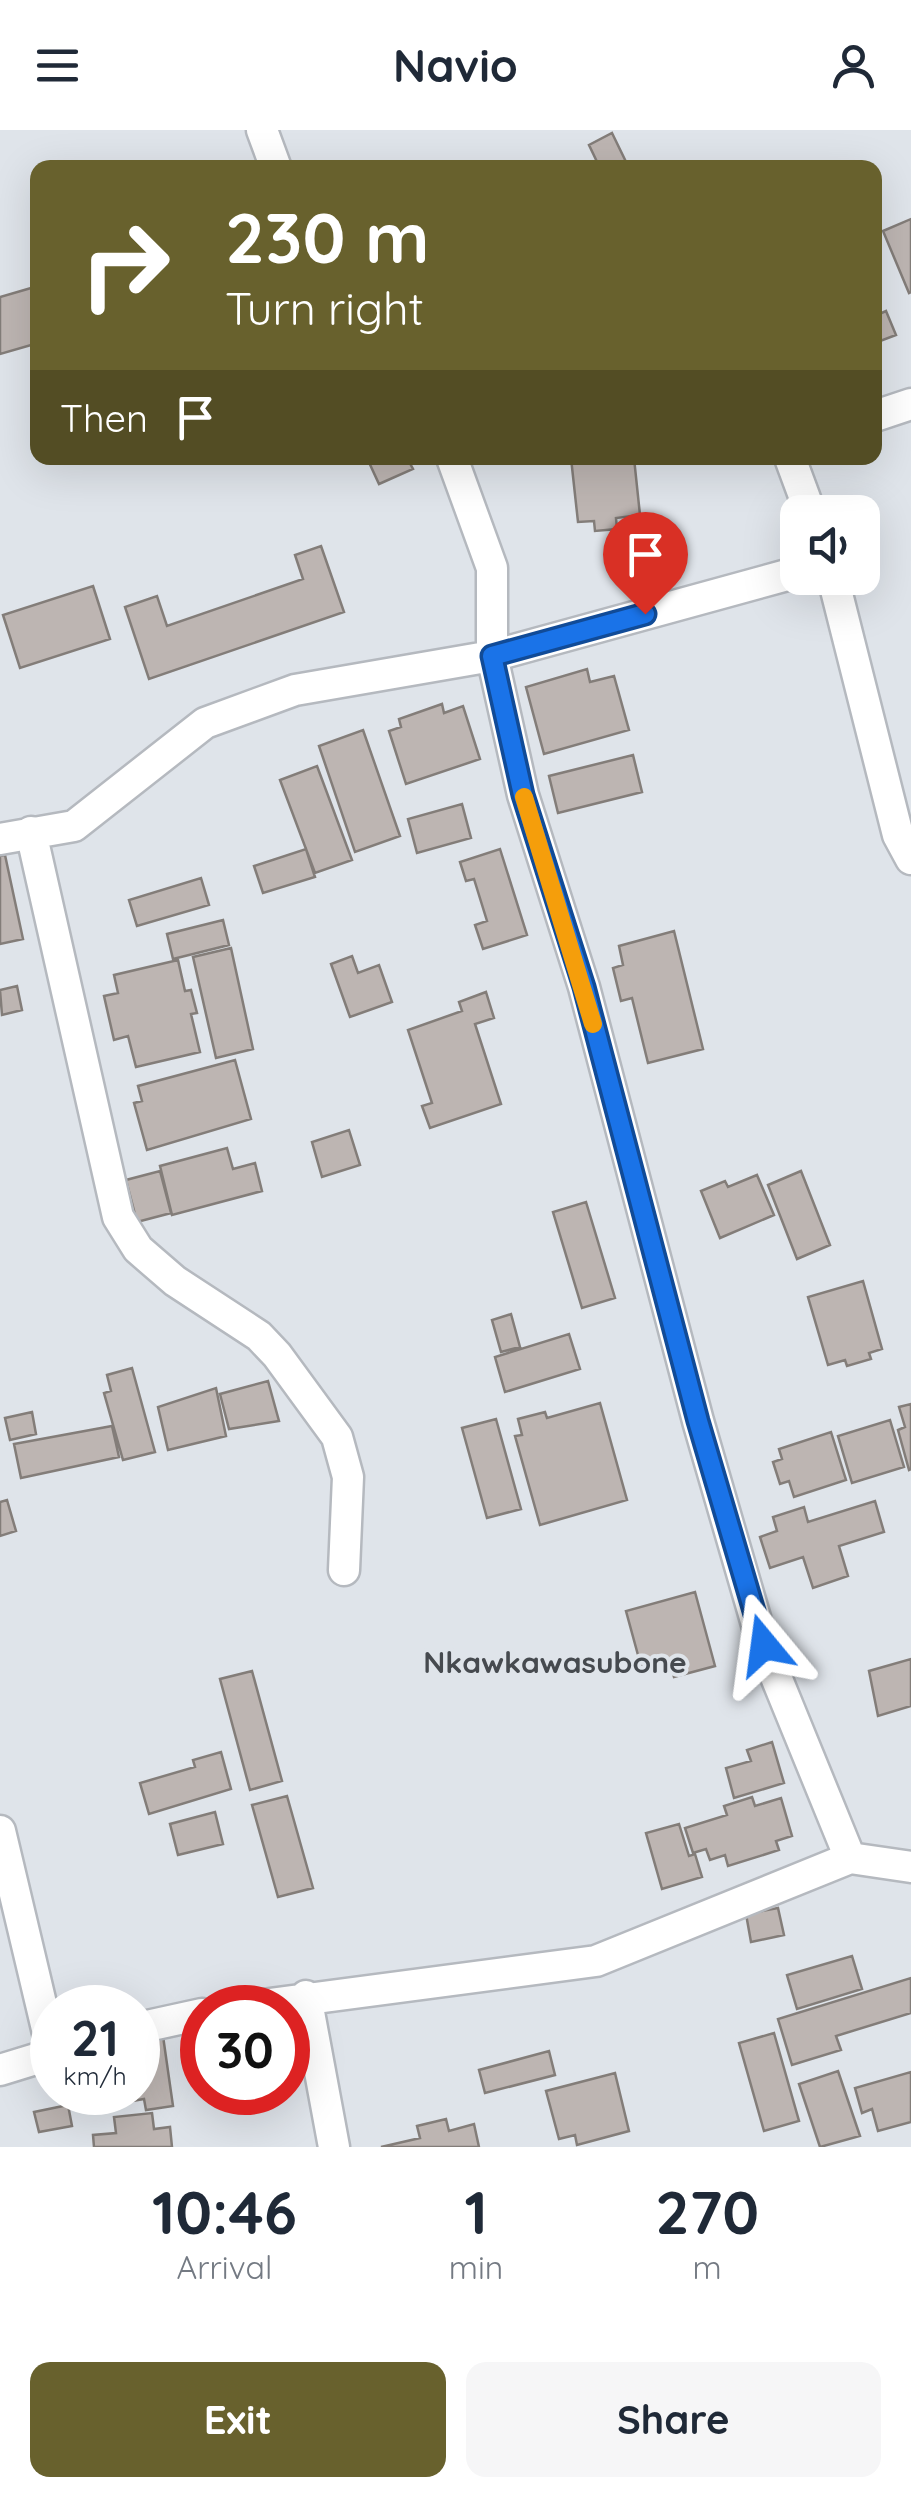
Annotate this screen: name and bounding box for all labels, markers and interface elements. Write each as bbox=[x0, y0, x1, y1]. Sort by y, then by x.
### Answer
text: Navio bbox=[393, 37, 518, 93]
icon: menu bbox=[30, 38, 85, 93]
icon: person bbox=[826, 38, 881, 93]
text: 230 m bbox=[225, 193, 430, 281]
icon: right bbox=[60, 200, 190, 330]
text: Turn right bbox=[225, 280, 424, 336]
icon: arrive bbox=[168, 390, 223, 445]
text: Then bbox=[60, 394, 148, 442]
map controls bbox=[780, 495, 880, 595]
button: sound bbox=[780, 495, 880, 595]
pin bbox=[603, 512, 688, 615]
icon: arrive bbox=[618, 527, 673, 582]
position arrow bbox=[712, 1593, 816, 1697]
district label: Nkawkawasubone bbox=[423, 1643, 687, 1681]
speed limit sign: 30 bbox=[180, 1985, 310, 2115]
text: 21 bbox=[71, 2006, 119, 2069]
text: km/h bbox=[63, 2060, 127, 2091]
text: 10:46 bbox=[152, 2174, 297, 2249]
text: 1 bbox=[464, 2174, 488, 2249]
text: 270 bbox=[655, 2174, 759, 2249]
text: Arrival bbox=[176, 2247, 272, 2287]
text: min bbox=[449, 2247, 503, 2287]
text: m bbox=[693, 2247, 722, 2287]
button: Exit bbox=[30, 2362, 446, 2477]
button: Share bbox=[466, 2362, 881, 2477]

